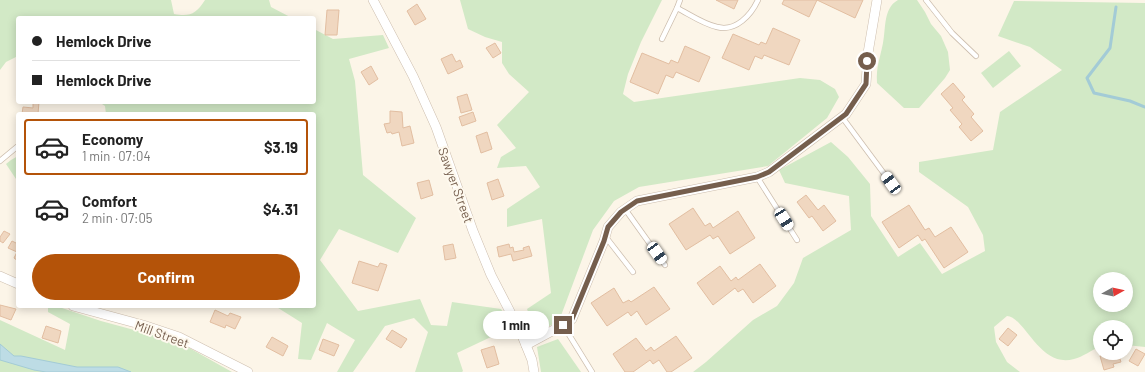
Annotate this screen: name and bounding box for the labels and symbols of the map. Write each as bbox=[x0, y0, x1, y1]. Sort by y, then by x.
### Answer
route start bbox=[858, 52, 876, 70]
street label: Sawyer Street bbox=[435, 145, 477, 225]
car bbox=[879, 170, 903, 196]
car bbox=[773, 206, 795, 232]
car bbox=[645, 240, 669, 266]
north arrow bbox=[1093, 272, 1133, 312]
callout: 1 min bbox=[483, 311, 549, 339]
route end bbox=[554, 316, 572, 334]
street label: Mill Street bbox=[133, 317, 191, 351]

